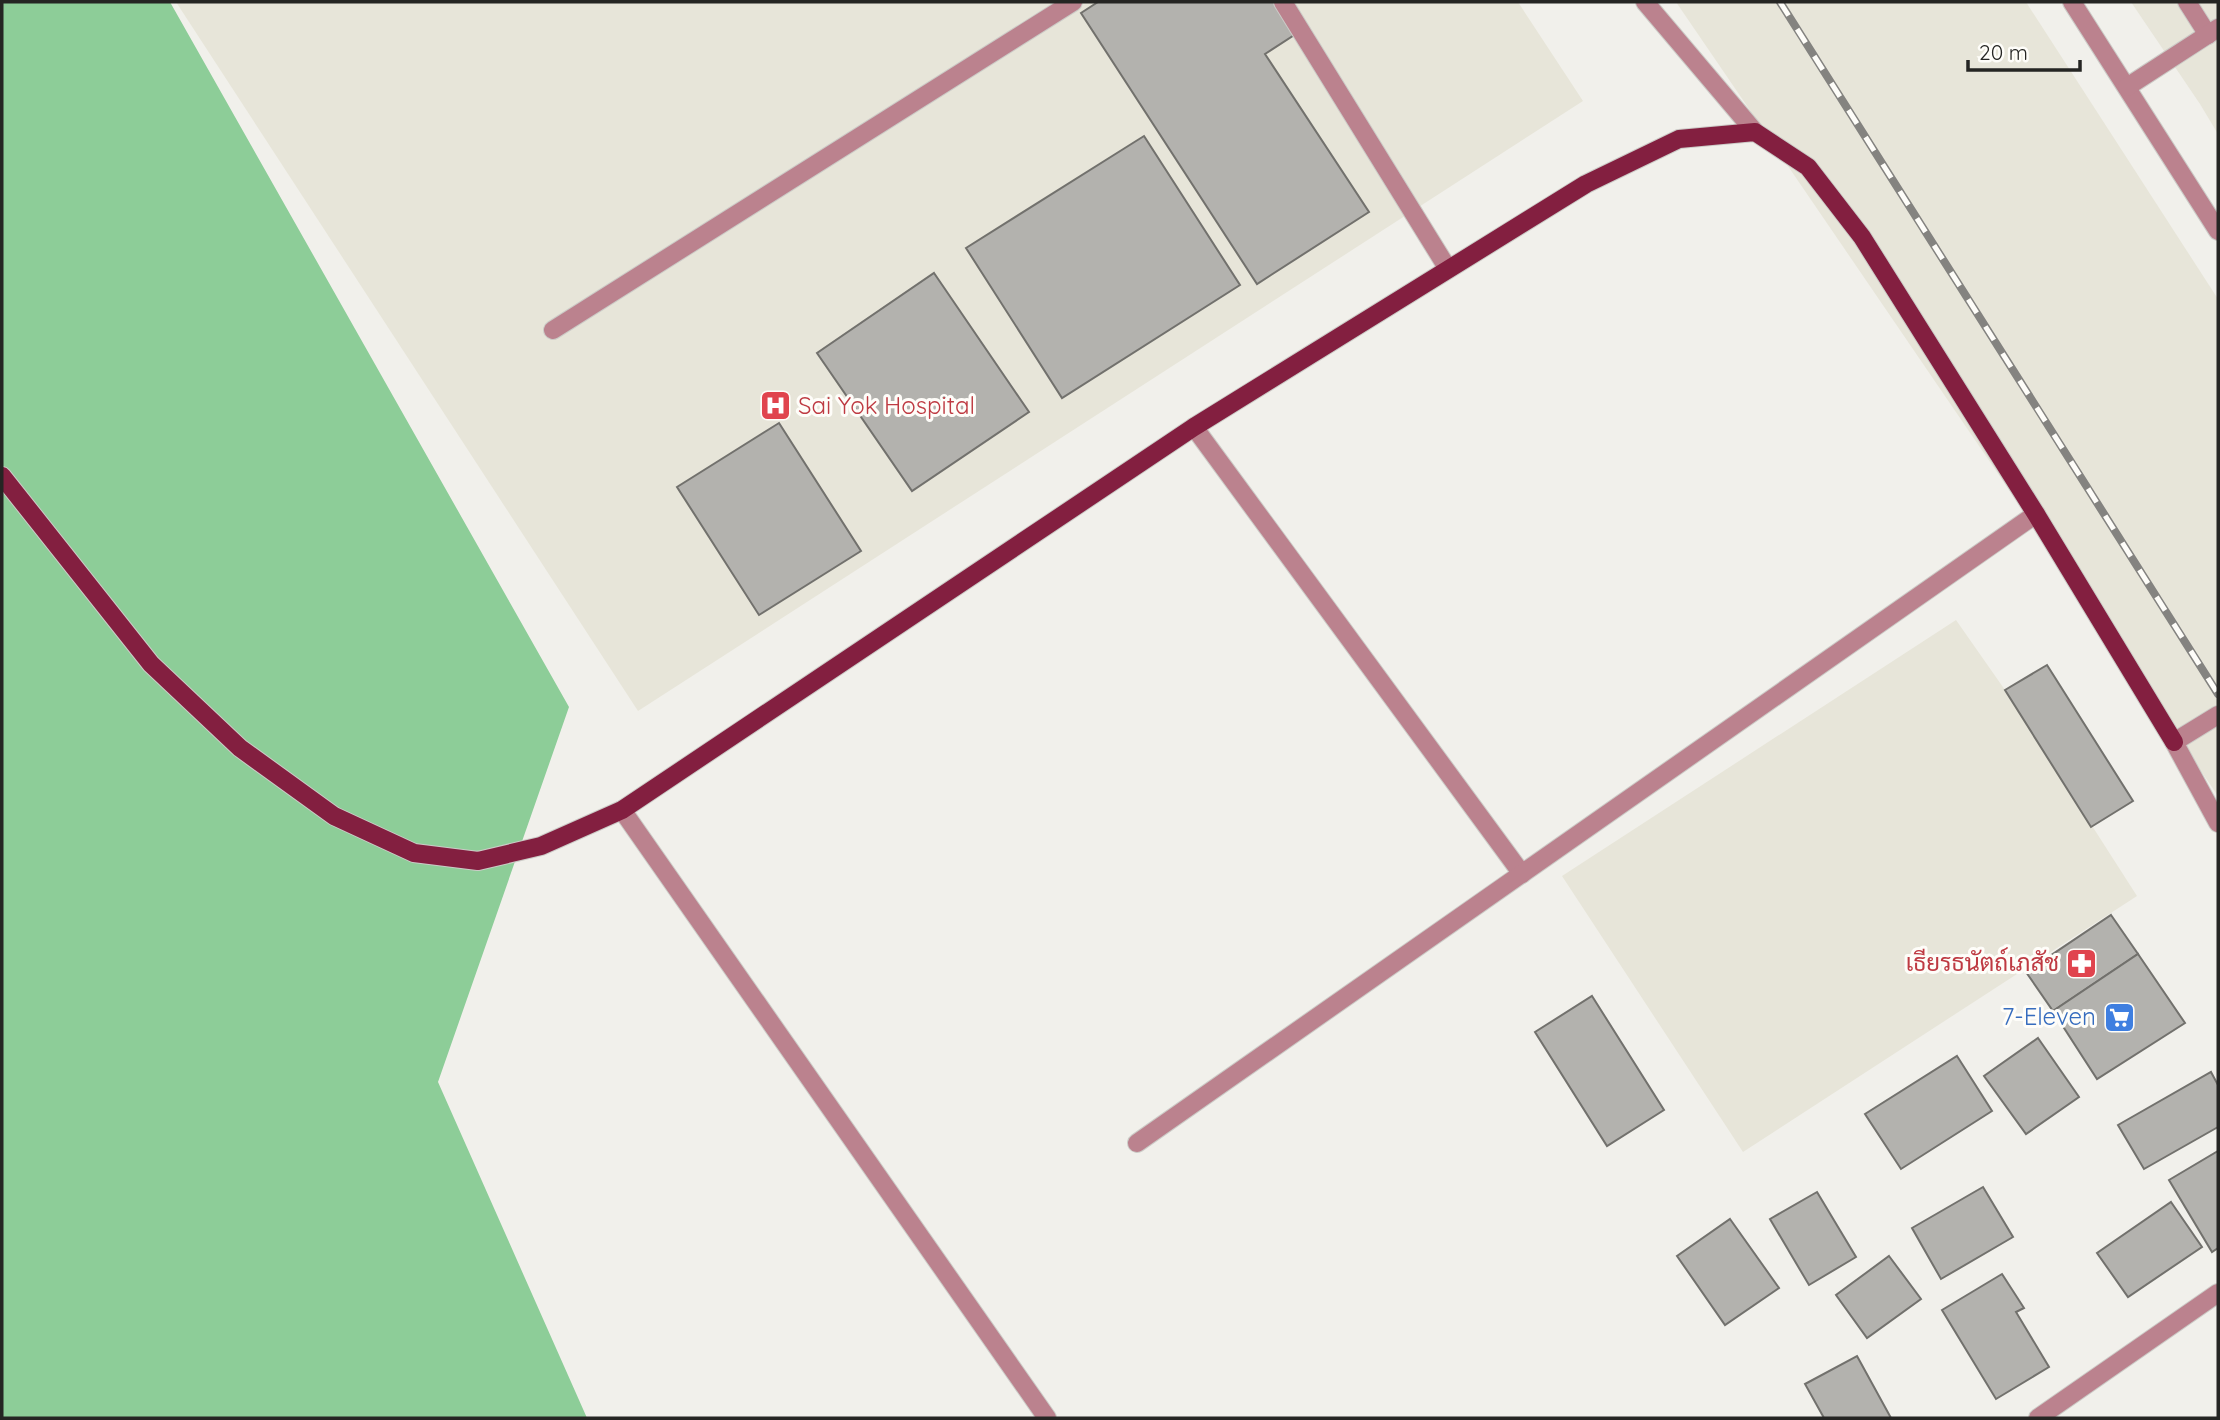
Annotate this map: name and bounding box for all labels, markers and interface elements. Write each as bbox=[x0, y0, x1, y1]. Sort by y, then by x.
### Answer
scale bar bbox=[1968, 28, 2080, 72]
text: 20 m bbox=[1979, 39, 2028, 65]
hospital icon: Sai Yok Hospital bbox=[758, 389, 792, 423]
place label: Sai Yok Hospital bbox=[798, 390, 975, 420]
pharmacy icon: เธียรธนัตถ์เภสัช bbox=[2065, 946, 2099, 980]
place label: เธียรธนัตถ์เภสัช bbox=[1906, 947, 2059, 977]
supermarket icon: 7-Eleven bbox=[2102, 1000, 2136, 1034]
place label: 7-Eleven bbox=[2002, 1001, 2096, 1031]

